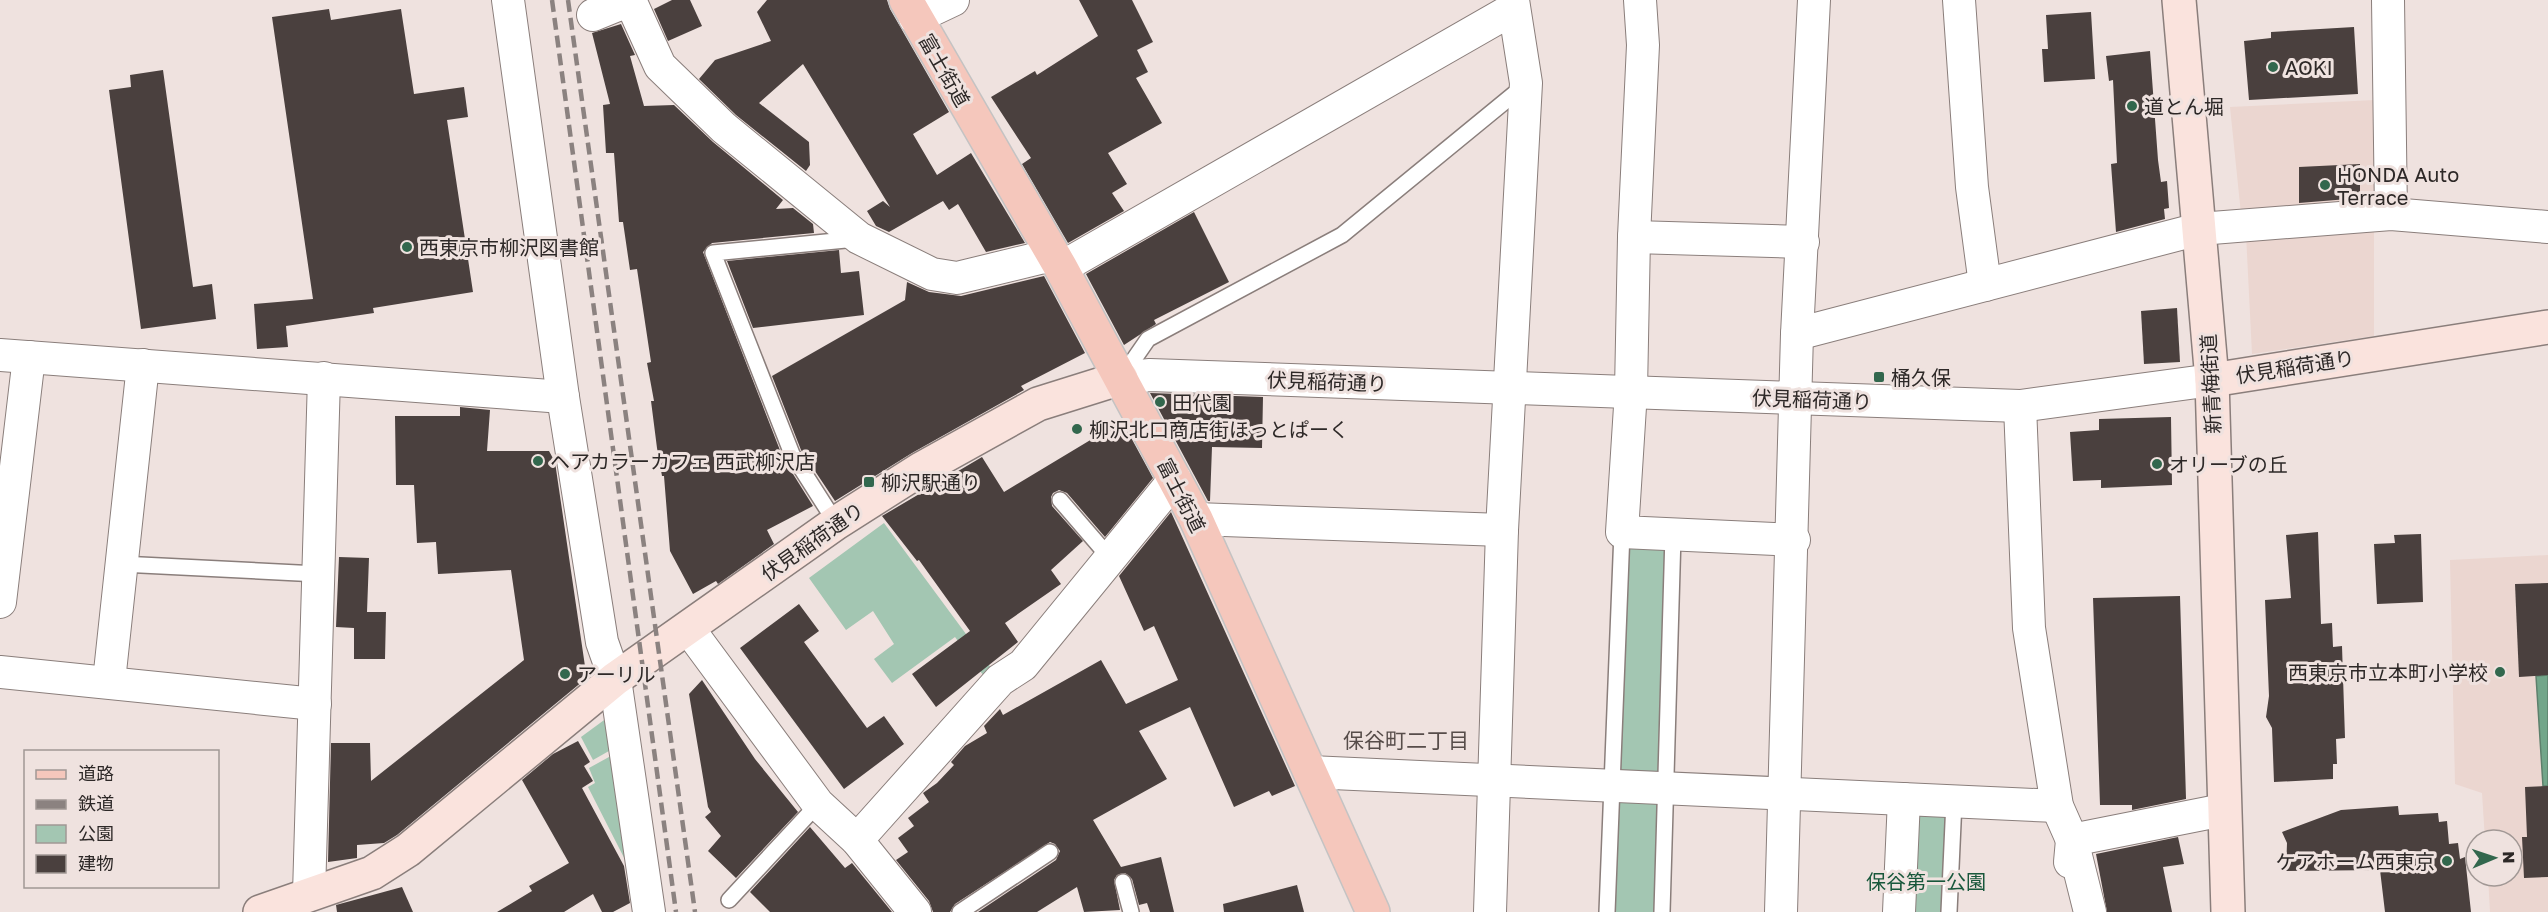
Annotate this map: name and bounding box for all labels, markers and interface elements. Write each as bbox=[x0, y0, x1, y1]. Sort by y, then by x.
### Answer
street label: 富士街道 bbox=[915, 29, 975, 111]
place label: AOKI bbox=[2285, 55, 2333, 79]
marker: AOKI bbox=[2266, 60, 2280, 74]
place label: 道とん堀 bbox=[2144, 94, 2224, 118]
marker: 道とん堀 bbox=[2125, 99, 2139, 113]
place label: HONDA Auto Terrace bbox=[2337, 162, 2459, 209]
marker: HONDA Auto Terrace bbox=[2318, 178, 2332, 192]
place label: 西東京市柳沢図書館 bbox=[419, 235, 599, 259]
marker: 西東京市柳沢図書館 bbox=[400, 240, 414, 254]
street label: 新青梅街道 bbox=[2195, 333, 2225, 435]
street label: 伏見稲荷通り bbox=[2234, 345, 2356, 387]
place label: 桶久保 bbox=[1891, 365, 1951, 389]
street label: 伏見稲荷通り bbox=[1267, 367, 1387, 395]
marker: 桶久保 bbox=[1872, 370, 1886, 384]
street label: 伏見稲荷通り bbox=[1752, 385, 1872, 413]
place label: 田代園 bbox=[1172, 390, 1232, 414]
marker: 田代園 bbox=[1153, 395, 1167, 409]
place label: 柳沢北口商店街ほっとぱーく bbox=[1089, 417, 1349, 441]
marker: 柳沢北口商店街ほっとぱーく bbox=[1070, 422, 1084, 436]
place label: ヘアカラーカフェ 西武柳沢店 bbox=[550, 449, 815, 473]
place label: オリーブの丘 bbox=[2169, 452, 2288, 476]
marker: ヘアカラーカフェ 西武柳沢店 bbox=[531, 454, 545, 468]
street label: 富士街道 bbox=[1153, 454, 1211, 536]
marker: オリーブの丘 bbox=[2150, 457, 2164, 471]
place label: 柳沢駅通り bbox=[881, 470, 981, 494]
marker: 柳沢駅通り bbox=[862, 475, 876, 489]
street label: 伏見稲荷通り bbox=[756, 497, 868, 585]
place label: 西東京市立本町小学校 bbox=[2288, 660, 2488, 684]
place label: アーリル bbox=[577, 662, 656, 686]
marker: 西東京市立本町小学校 bbox=[2493, 665, 2507, 679]
marker: アーリル bbox=[558, 667, 572, 681]
district label: 保谷町二丁目 bbox=[1343, 727, 1469, 753]
legend bbox=[24, 750, 219, 888]
text: 道路 bbox=[78, 762, 114, 784]
text: 鉄道 bbox=[78, 792, 114, 814]
text: 公園 bbox=[78, 822, 114, 844]
north arrow bbox=[2464, 828, 2524, 888]
place label: ケアホーム西東京 bbox=[2276, 849, 2435, 873]
text: N bbox=[2499, 851, 2519, 864]
text: 建物 bbox=[78, 852, 114, 874]
marker: ケアホーム西東京 bbox=[2440, 854, 2454, 868]
park label: 保谷第一公園 bbox=[1866, 869, 1986, 893]

